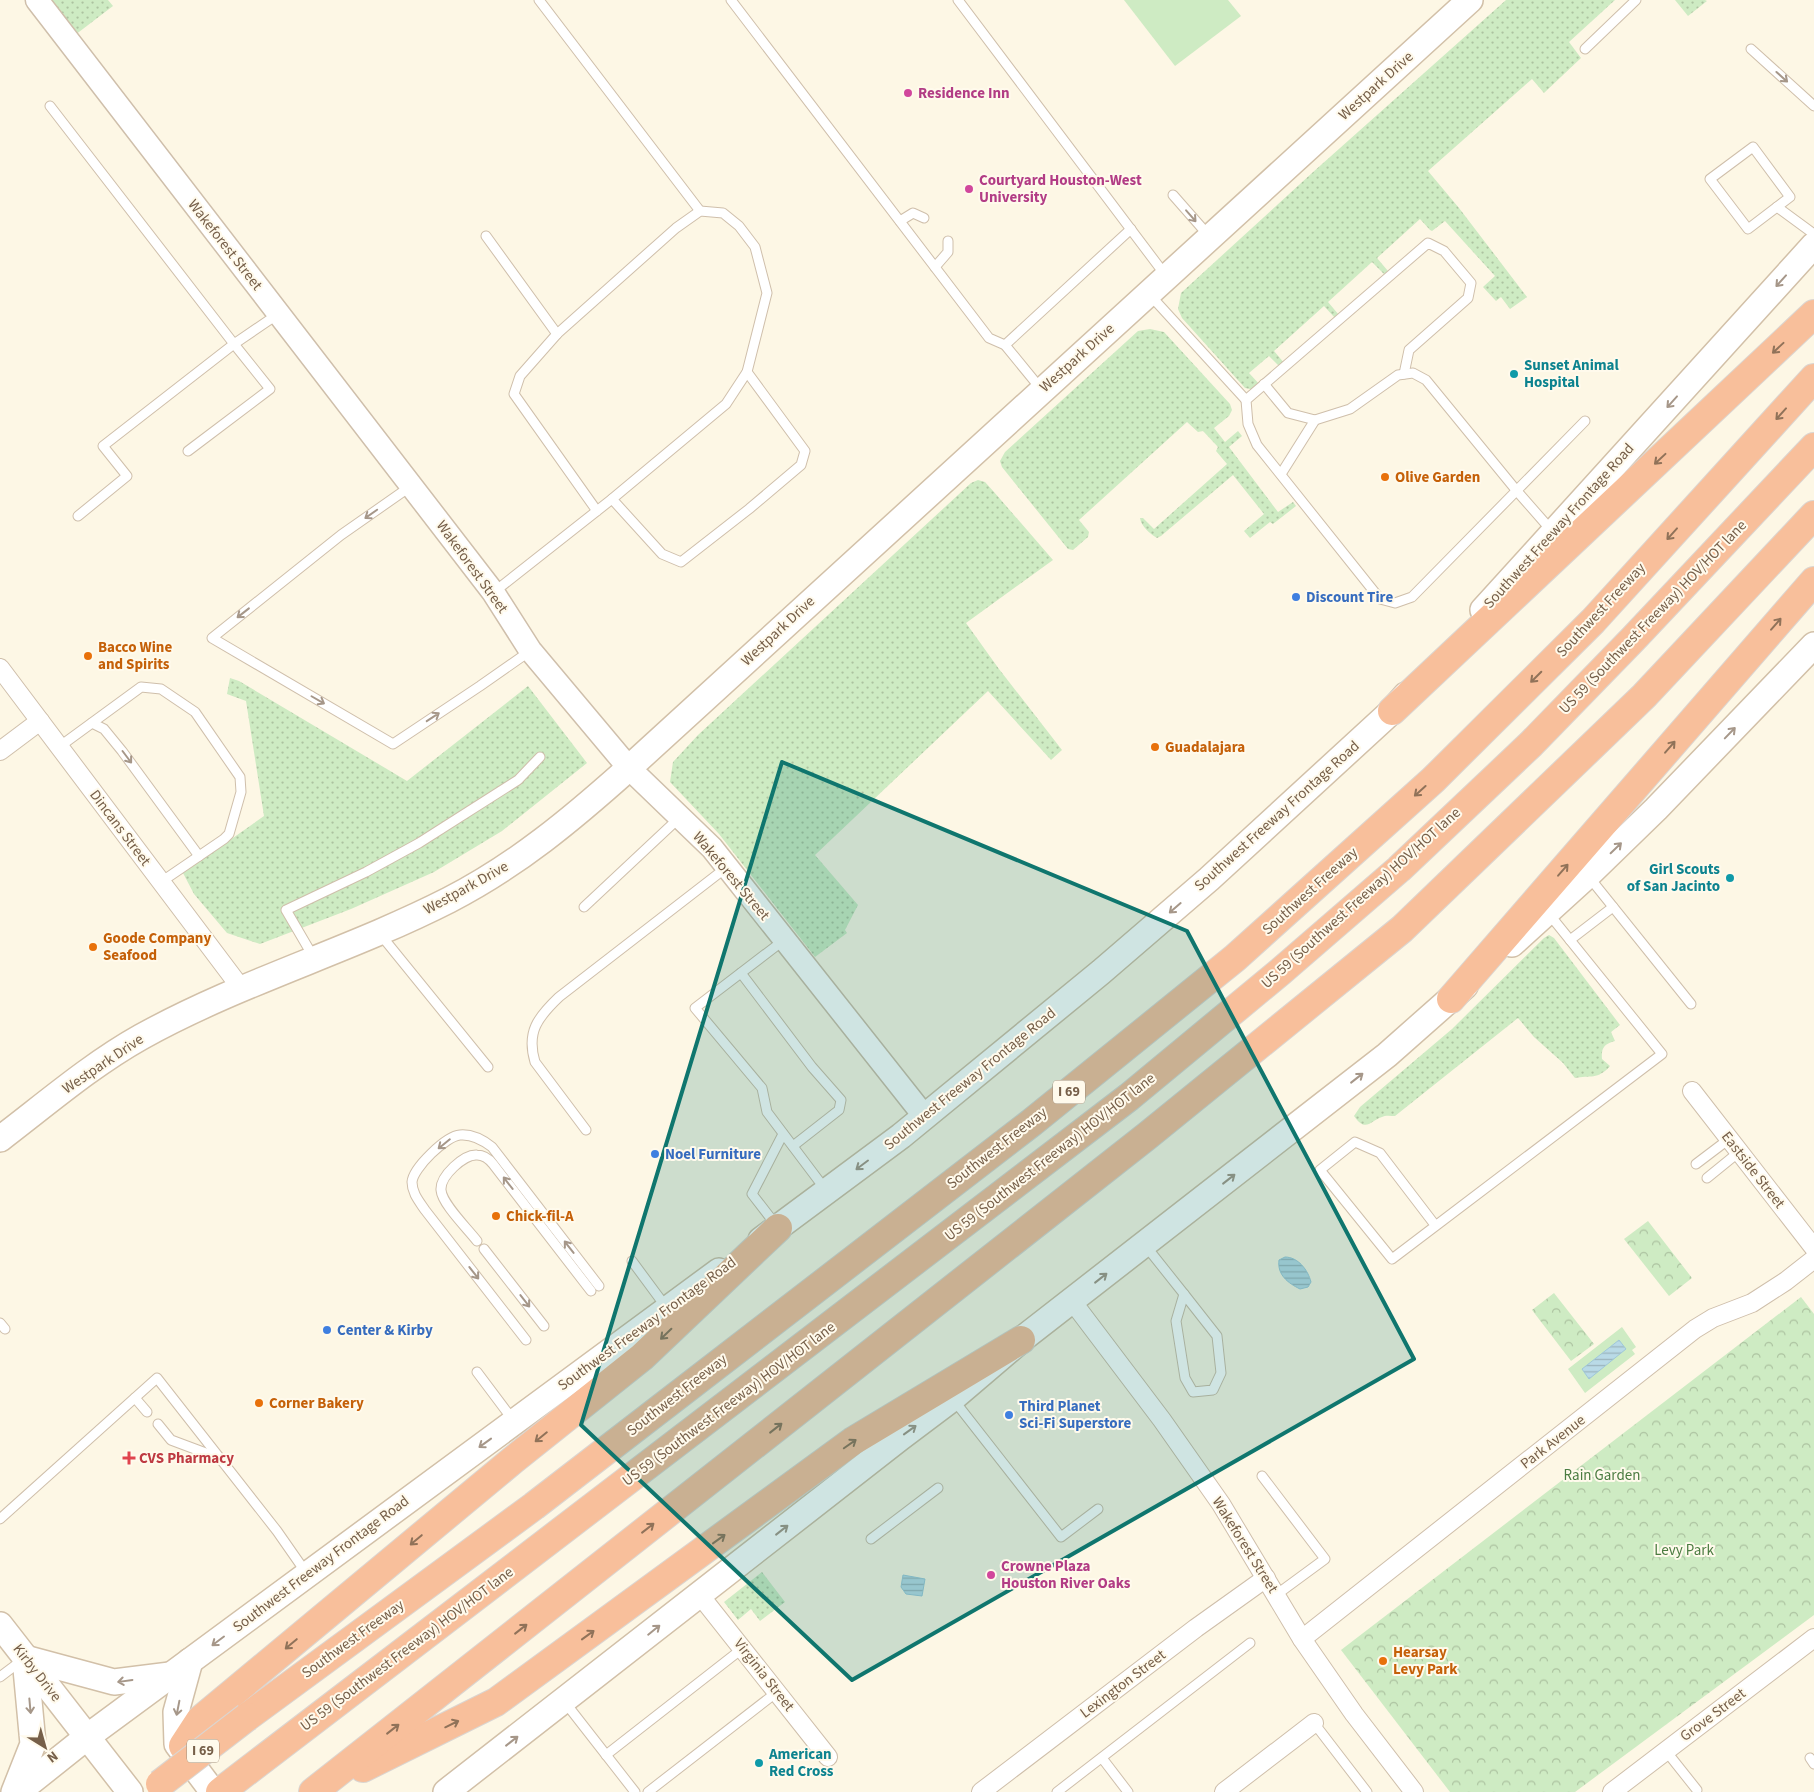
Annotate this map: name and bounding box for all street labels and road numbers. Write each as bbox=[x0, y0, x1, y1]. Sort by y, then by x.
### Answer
street label: Westpark Drive bbox=[1334, 47, 1418, 125]
street label: Wakeforest Street bbox=[183, 195, 267, 295]
street label: Westpark Drive bbox=[1035, 319, 1119, 397]
street label: Southwest Freeway Frontage Road bbox=[1480, 440, 1638, 612]
street label: US 59 (Southwest Freeway) HOV/HOT lane bbox=[1554, 515, 1752, 719]
street label: Wakeforest Street bbox=[431, 516, 513, 618]
street label: Southwest Freeway bbox=[1553, 559, 1649, 661]
street label: Westpark Drive bbox=[736, 591, 820, 671]
street label: Southwest Freeway Frontage Road bbox=[1191, 737, 1363, 895]
street label: Dincans Street bbox=[84, 786, 156, 870]
street label: US 59 (Southwest Freeway) HOV/HOT lane bbox=[1257, 803, 1465, 993]
street label: Wakeforest Street bbox=[688, 827, 774, 925]
street label: Southwest Freeway bbox=[1259, 843, 1361, 939]
street label: Westpark Drive bbox=[420, 856, 512, 920]
street label: Southwest Freeway Frontage Road bbox=[880, 1004, 1060, 1154]
street label: Westpark Drive bbox=[58, 1029, 148, 1099]
street label: US 59 (Southwest Freeway) HOV/HOT lane bbox=[940, 1068, 1160, 1246]
road number: I 69 bbox=[1053, 1080, 1085, 1104]
street label: Southwest Freeway bbox=[943, 1103, 1051, 1193]
street label: Eastside Street bbox=[1716, 1127, 1790, 1213]
street label: Southwest Freeway Frontage Road bbox=[554, 1253, 740, 1395]
street label: US 59 (Southwest Freeway) HOV/HOT lane bbox=[618, 1317, 840, 1491]
street label: Southwest Freeway bbox=[623, 1350, 731, 1440]
street label: Park Avenue bbox=[1516, 1410, 1590, 1474]
street label: Southwest Freeway Frontage Road bbox=[228, 1491, 414, 1637]
street label: Wakeforest Street bbox=[1207, 1493, 1283, 1597]
street label: US 59 (Southwest Freeway) HOV/HOT lane bbox=[296, 1562, 518, 1736]
street label: Southwest Freeway bbox=[297, 1595, 409, 1683]
street label: Virginia Street bbox=[729, 1634, 799, 1716]
street label: Kirby Drive bbox=[8, 1640, 66, 1706]
street label: Lexington Street bbox=[1076, 1645, 1170, 1723]
street label: Grove Street bbox=[1676, 1683, 1750, 1747]
road number: I 69 bbox=[187, 1740, 219, 1762]

